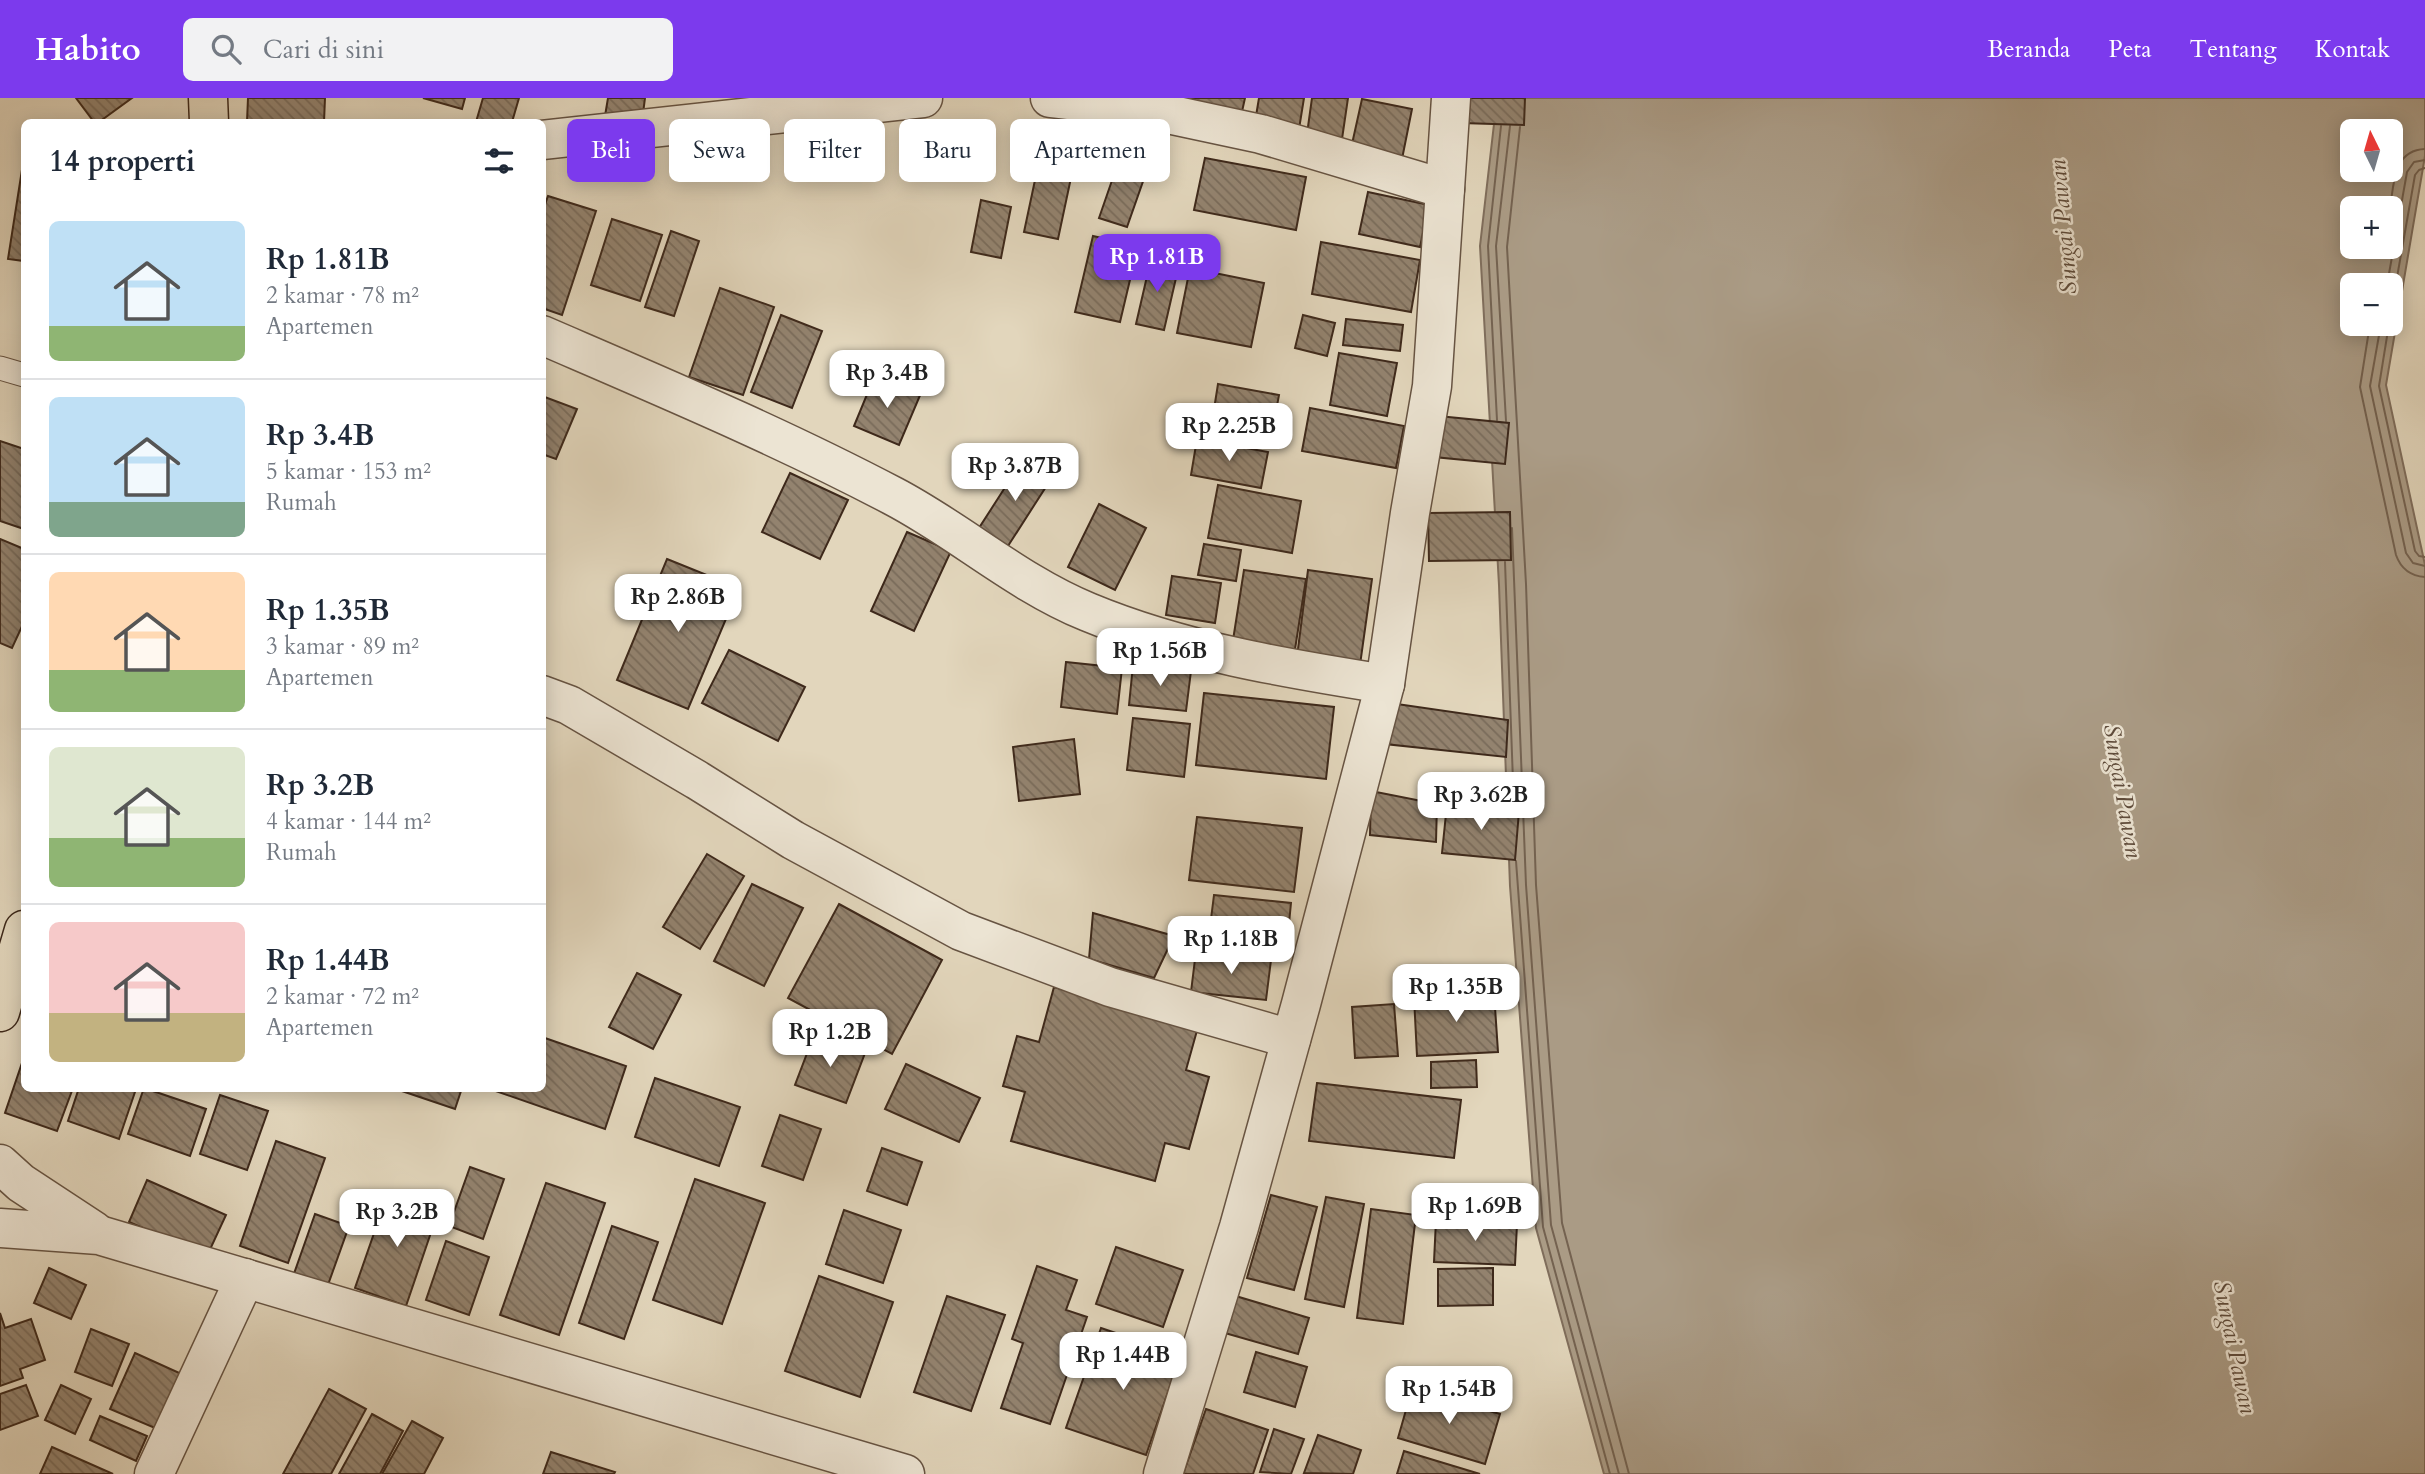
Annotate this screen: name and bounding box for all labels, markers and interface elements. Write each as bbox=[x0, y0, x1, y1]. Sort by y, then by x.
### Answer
search box bbox=[183, 18, 673, 81]
text: Habito bbox=[35, 27, 141, 72]
icon: search bbox=[207, 30, 245, 68]
text: Cari di sini bbox=[263, 32, 384, 67]
text: Beranda bbox=[1987, 33, 2070, 66]
text: Peta bbox=[2108, 33, 2152, 66]
text: Tentang bbox=[2190, 33, 2277, 66]
text: Kontak bbox=[2315, 33, 2390, 66]
chip: Beli bbox=[567, 119, 655, 182]
chip: Sewa bbox=[669, 119, 770, 182]
chip: Filter bbox=[784, 119, 885, 182]
chip: Baru bbox=[899, 119, 996, 182]
chip: Apartemen bbox=[1010, 119, 1170, 182]
north arrow bbox=[2340, 119, 2403, 182]
map controls bbox=[2340, 119, 2403, 336]
text: 14 properti bbox=[49, 141, 195, 182]
icon: filters bbox=[480, 142, 518, 180]
water label: Sungai Pawan bbox=[2041, 158, 2086, 296]
button: + bbox=[2340, 196, 2403, 259]
pin: Rp 1.81B bbox=[1085, 234, 1229, 294]
text: Rp 1.81B bbox=[266, 239, 390, 280]
text: Rp 1.81B bbox=[1110, 241, 1204, 272]
icon: home bbox=[105, 249, 189, 333]
button: − bbox=[2340, 273, 2403, 336]
text: 2 kamar · 78 m² bbox=[266, 280, 419, 311]
text: Apartemen bbox=[266, 311, 374, 342]
pin: Rp 3.4B bbox=[822, 350, 952, 410]
text: Rp 3.4B bbox=[845, 357, 929, 388]
pin: Rp 2.25B bbox=[1157, 404, 1301, 463]
text: Rp 2.25B bbox=[1182, 410, 1276, 441]
text: Rp 3.4B bbox=[266, 415, 374, 456]
icon: home bbox=[105, 425, 189, 509]
pin: Rp 3.87B bbox=[943, 444, 1087, 503]
text: Rp 3.87B bbox=[968, 450, 1062, 481]
text: 5 kamar · 153 m² bbox=[266, 456, 431, 487]
text: Rumah bbox=[266, 487, 337, 518]
pin: Rp 2.86B bbox=[606, 574, 750, 634]
text: Rp 2.86B bbox=[631, 581, 725, 612]
text: Rp 1.35B bbox=[266, 590, 390, 631]
icon: home bbox=[105, 600, 189, 684]
pin: Rp 1.56B bbox=[1088, 628, 1232, 688]
text: 3 kamar · 89 m² bbox=[266, 631, 419, 662]
text: Rp 1.56B bbox=[1113, 635, 1207, 666]
text: Apartemen bbox=[266, 662, 374, 693]
water label: Sungai Pawan bbox=[2095, 722, 2151, 861]
text: Rp 3.2B bbox=[266, 765, 374, 806]
pin: Rp 3.62B bbox=[1409, 772, 1553, 832]
icon: home bbox=[105, 775, 189, 859]
text: Rp 3.62B bbox=[1434, 779, 1528, 810]
text: 4 kamar · 144 m² bbox=[266, 806, 431, 837]
text: Rumah bbox=[266, 837, 337, 868]
pin: Rp 1.18B bbox=[1159, 916, 1303, 976]
text: Rp 1.18B bbox=[1184, 923, 1278, 954]
text: Rp 1.44B bbox=[266, 940, 390, 981]
icon: home bbox=[105, 950, 189, 1034]
pin: Rp 1.35B bbox=[1384, 964, 1528, 1024]
text: Rp 1.35B bbox=[1409, 971, 1503, 1002]
text: 2 kamar · 72 m² bbox=[266, 981, 419, 1012]
pin: Rp 1.2B bbox=[765, 1010, 895, 1069]
text: Apartemen bbox=[266, 1012, 374, 1043]
text: Rp 1.2B bbox=[788, 1016, 872, 1047]
pin: Rp 1.69B bbox=[1403, 1184, 1547, 1243]
pin: Rp 3.2B bbox=[332, 1190, 462, 1249]
text: Rp 1.69B bbox=[1428, 1190, 1522, 1221]
text: Rp 3.2B bbox=[355, 1196, 439, 1227]
water label: Sungai Pawan bbox=[2204, 1278, 2265, 1417]
pin: Rp 1.44B bbox=[1051, 1332, 1195, 1392]
text: Rp 1.44B bbox=[1076, 1339, 1170, 1370]
pin: Rp 1.54B bbox=[1377, 1366, 1521, 1426]
text: Rp 1.54B bbox=[1402, 1373, 1496, 1404]

